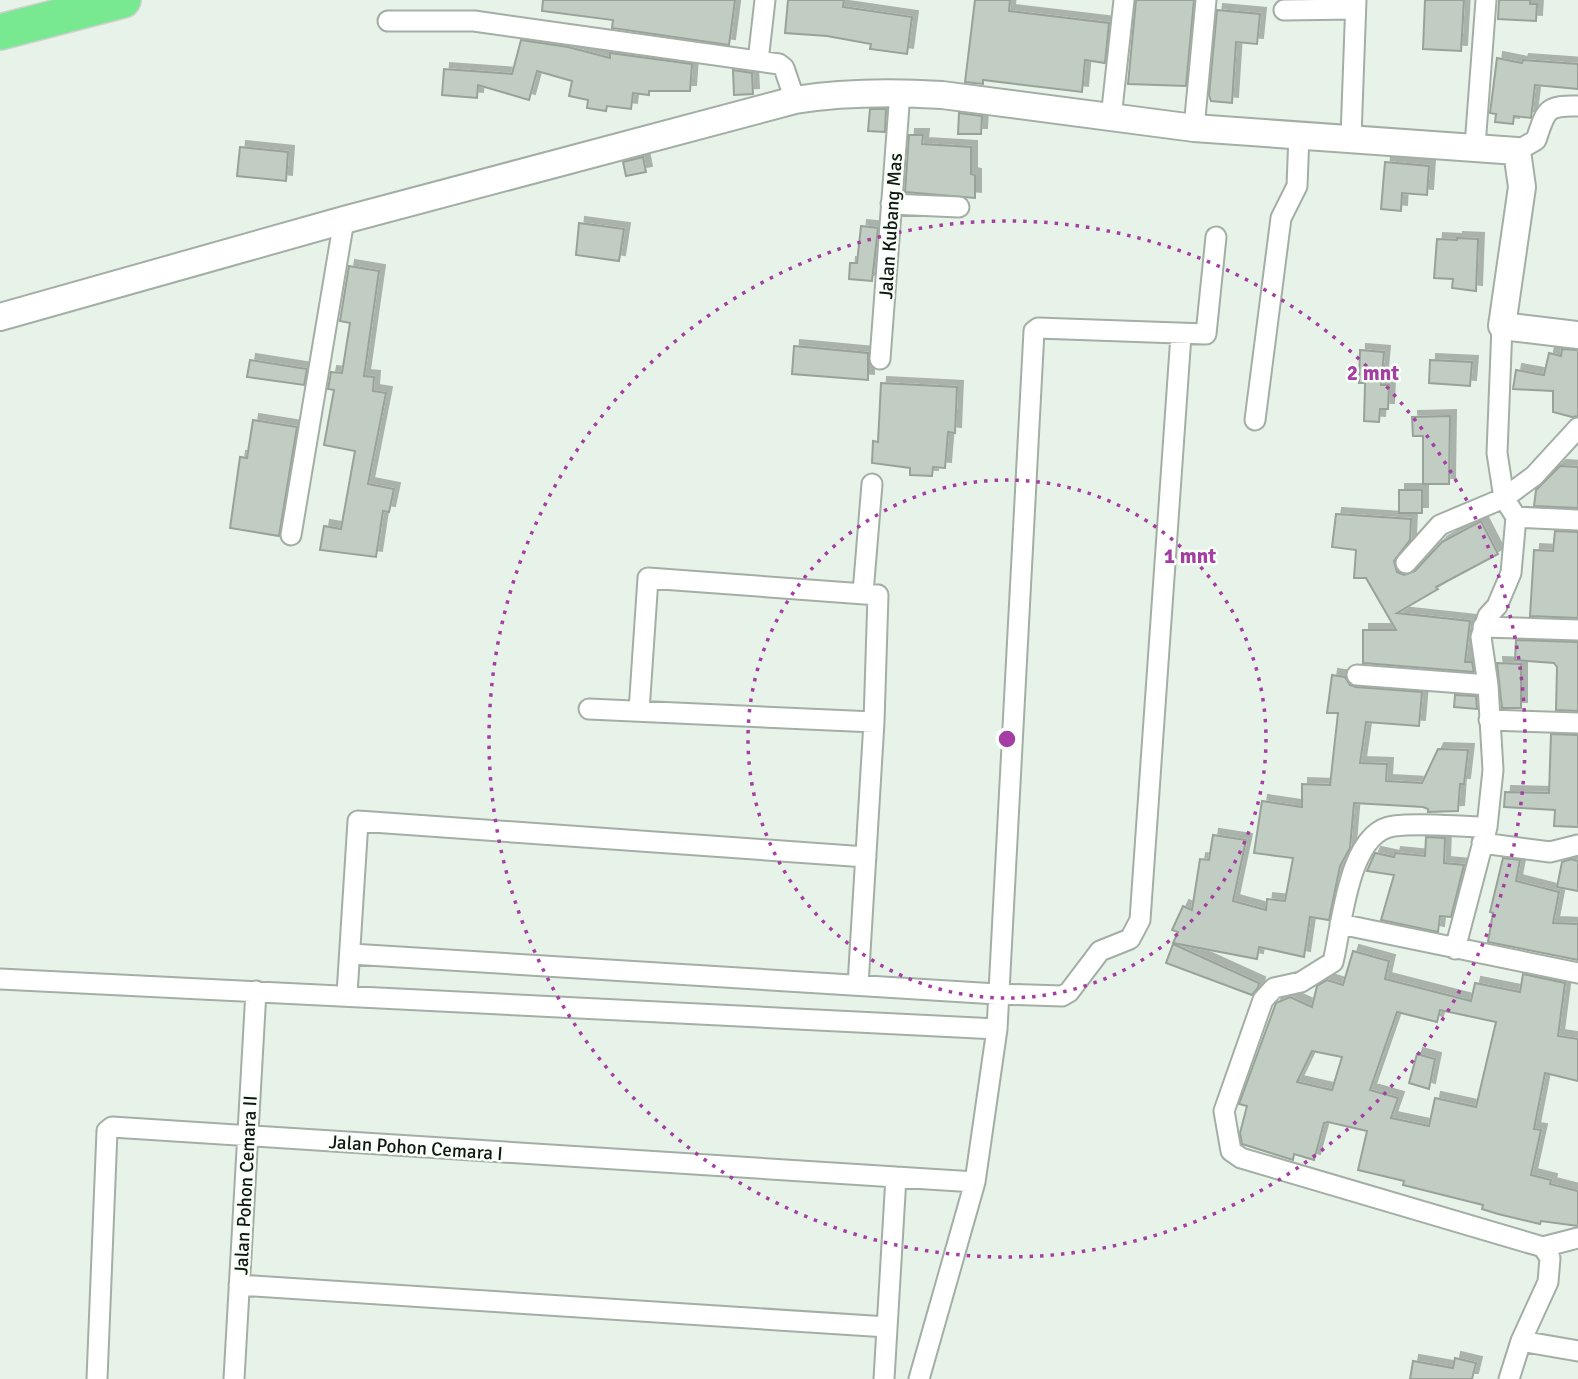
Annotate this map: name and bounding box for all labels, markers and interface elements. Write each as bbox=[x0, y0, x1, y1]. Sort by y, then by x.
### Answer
street label: Jalan Kubang Mas bbox=[874, 152, 908, 300]
text: 2 mnt bbox=[1347, 360, 1399, 386]
text: 1 mnt bbox=[1164, 543, 1216, 569]
centre of rings bbox=[995, 727, 1019, 751]
street label: Jalan Pohon Cemara II bbox=[229, 1095, 263, 1275]
street label: Jalan Pohon Cemara I bbox=[328, 1130, 504, 1166]

